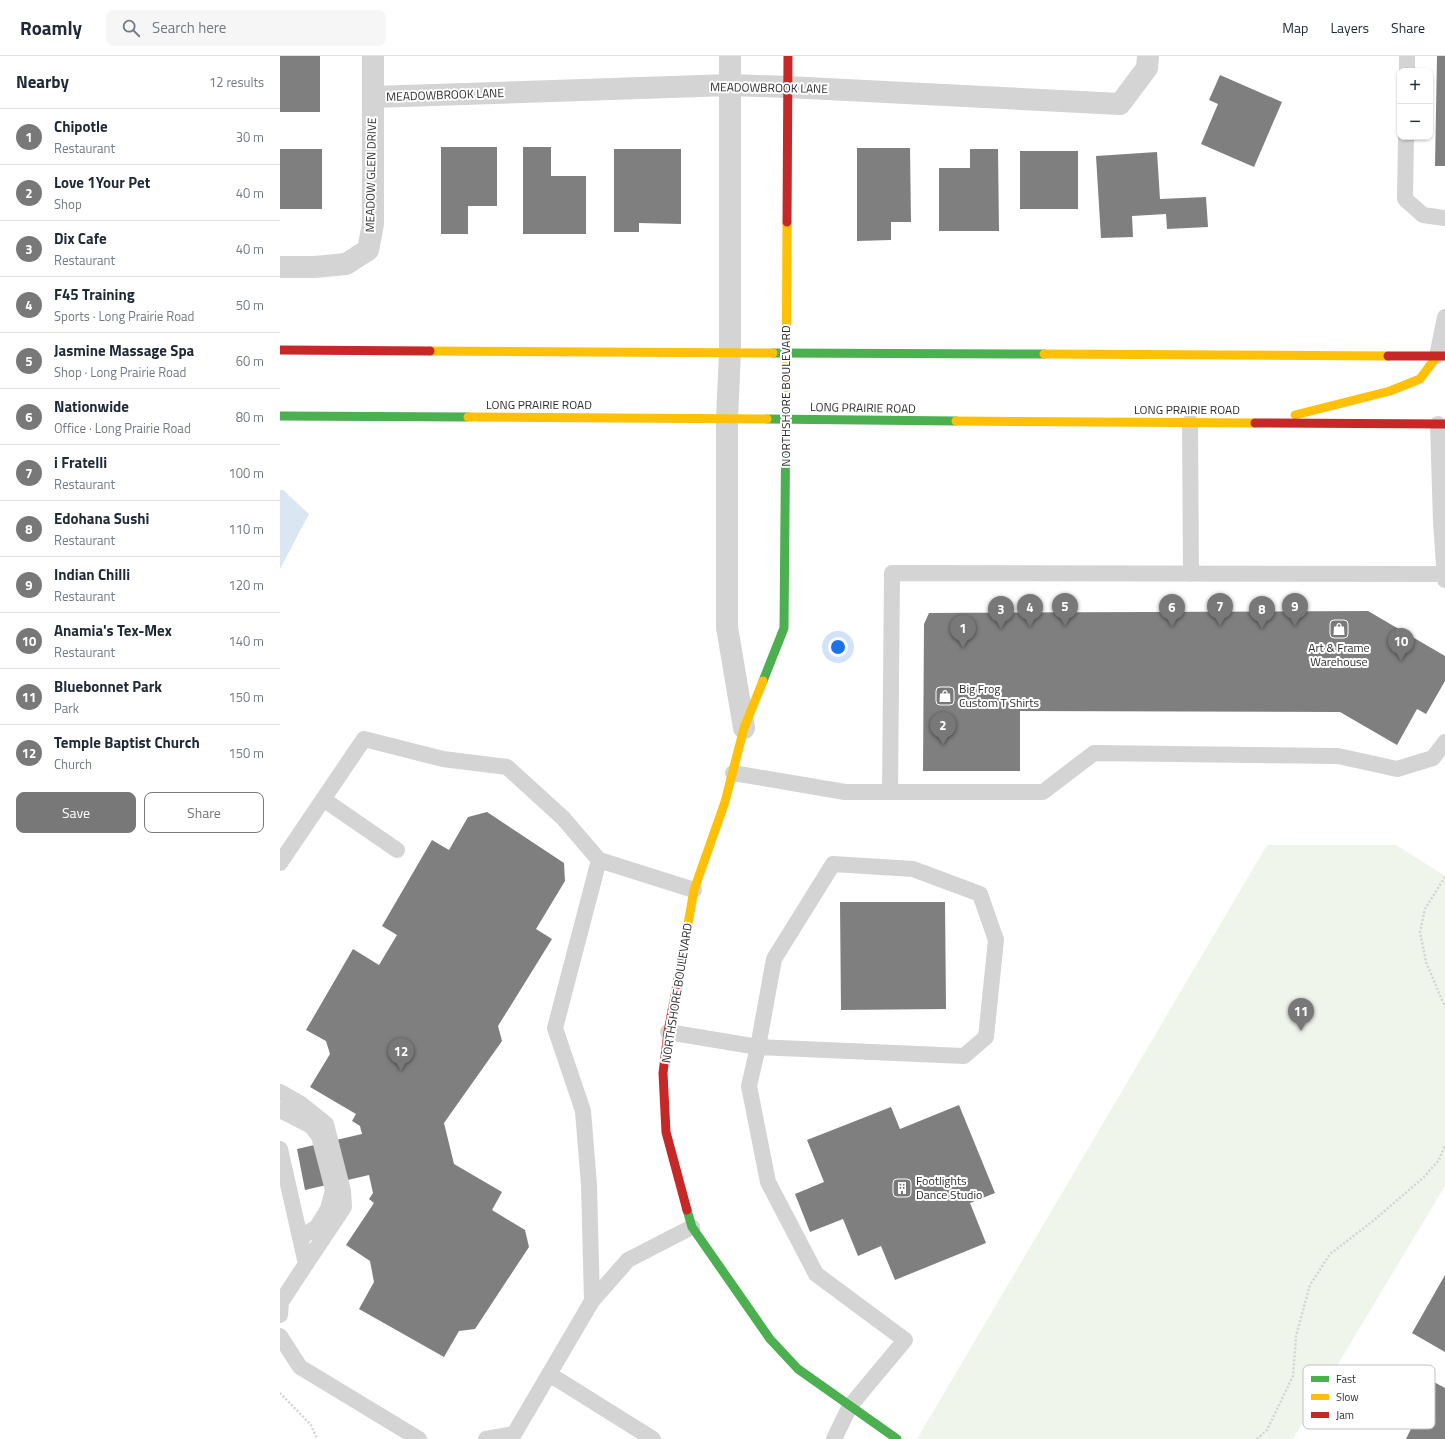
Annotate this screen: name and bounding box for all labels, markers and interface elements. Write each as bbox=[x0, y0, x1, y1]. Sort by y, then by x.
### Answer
search box bbox=[106, 10, 386, 46]
text: Roamly bbox=[20, 13, 82, 42]
text: Search here bbox=[152, 16, 226, 39]
icon: search bbox=[120, 17, 142, 39]
text: Map bbox=[1282, 17, 1308, 38]
text: Layers bbox=[1330, 17, 1369, 38]
text: Share bbox=[1391, 17, 1425, 38]
map controls bbox=[1397, 68, 1433, 140]
button: + bbox=[1397, 68, 1433, 104]
text: Nearby bbox=[16, 69, 69, 95]
text: 12 results bbox=[209, 72, 264, 92]
street label: MEADOWBROOK LANE bbox=[710, 77, 828, 98]
street label: MEADOWBROOK LANE bbox=[386, 83, 505, 106]
button: − bbox=[1397, 104, 1433, 140]
text: Chipotle bbox=[54, 115, 108, 138]
street label: MEADOW GLEN DRIVE bbox=[360, 117, 381, 233]
text: 1 bbox=[25, 127, 33, 147]
text: 30 m bbox=[236, 127, 264, 147]
text: Restaurant bbox=[54, 138, 115, 158]
text: Love 1Your Pet bbox=[54, 171, 150, 194]
text: 2 bbox=[25, 183, 33, 203]
text: 40 m bbox=[236, 183, 264, 203]
text: Shop bbox=[54, 194, 82, 214]
text: Dix Cafe bbox=[54, 227, 107, 250]
text: 3 bbox=[25, 239, 33, 259]
text: 40 m bbox=[236, 239, 264, 259]
text: Restaurant bbox=[54, 250, 115, 270]
text: F45 Training bbox=[54, 283, 135, 306]
text: 4 bbox=[25, 295, 33, 315]
text: 50 m bbox=[236, 295, 264, 315]
text: Sports · Long Prairie Road bbox=[54, 306, 194, 326]
street label: NORTHSHORE BOULEVARD bbox=[776, 325, 795, 467]
text: Jasmine Massage Spa bbox=[54, 339, 194, 362]
text: 5 bbox=[25, 351, 33, 371]
text: 60 m bbox=[236, 351, 264, 371]
text: Shop · Long Prairie Road bbox=[54, 362, 186, 382]
text: Nationwide bbox=[54, 395, 129, 418]
street label: LONG PRAIRIE ROAD bbox=[486, 395, 592, 414]
street label: LONG PRAIRIE ROAD bbox=[810, 397, 916, 418]
street label: LONG PRAIRIE ROAD bbox=[1134, 400, 1240, 419]
text: 6 bbox=[25, 407, 33, 427]
text: 80 m bbox=[236, 407, 264, 427]
text: Office · Long Prairie Road bbox=[54, 418, 191, 438]
text: i Fratelli bbox=[54, 451, 107, 474]
text: 7 bbox=[25, 463, 33, 483]
text: 100 m bbox=[228, 463, 264, 483]
text: Restaurant bbox=[54, 474, 115, 494]
text: Edohana Sushi bbox=[54, 507, 149, 530]
text: 8 bbox=[25, 519, 33, 539]
text: 110 m bbox=[228, 519, 264, 539]
text: Restaurant bbox=[54, 530, 115, 550]
text: Indian Chilli bbox=[54, 563, 130, 586]
text: 9 bbox=[25, 575, 33, 595]
text: 120 m bbox=[228, 575, 264, 595]
text: Restaurant bbox=[54, 586, 115, 606]
pin: 5 bbox=[1052, 593, 1078, 626]
pin: 7 bbox=[1207, 593, 1233, 626]
pin: 9 bbox=[1282, 593, 1308, 626]
pin: 4 bbox=[1017, 594, 1043, 627]
pin: 6 bbox=[1159, 594, 1185, 627]
pin: 3 bbox=[988, 596, 1014, 629]
pin: 8 bbox=[1249, 596, 1275, 629]
pin: 1 bbox=[950, 615, 976, 648]
shop icon: Art & Frame Warehouse bbox=[1328, 618, 1350, 640]
text: Anamia's Tex-Mex bbox=[54, 619, 172, 642]
pin: 10 bbox=[1388, 628, 1414, 661]
text: 10 bbox=[22, 631, 36, 651]
text: 140 m bbox=[228, 631, 264, 651]
your location bbox=[828, 637, 848, 657]
place label: Art & Frame Warehouse bbox=[1308, 638, 1370, 671]
text: Restaurant bbox=[54, 642, 115, 662]
text: Bluebonnet Park bbox=[54, 675, 162, 698]
place label: Big Frog Custom T Shirts bbox=[959, 679, 1039, 712]
shop icon: Big Frog Custom T Shirts bbox=[934, 685, 956, 707]
text: 11 bbox=[22, 687, 36, 707]
text: 150 m bbox=[228, 687, 264, 707]
text: Park bbox=[54, 698, 79, 718]
pin: 2 bbox=[930, 712, 956, 745]
text: Temple Baptist Church bbox=[54, 731, 200, 754]
text: 12 bbox=[22, 743, 36, 763]
text: 150 m bbox=[228, 743, 264, 763]
text: Church bbox=[54, 754, 92, 774]
button: Save bbox=[16, 792, 136, 833]
button: Share bbox=[144, 792, 264, 833]
street label: NORTHSHORE BOULEVARD bbox=[656, 921, 697, 1064]
pin: 11 bbox=[1288, 998, 1314, 1031]
pin: 12 bbox=[388, 1038, 414, 1071]
place label: Footlights Dance Studio bbox=[916, 1171, 982, 1204]
building icon: Footlights Dance Studio bbox=[891, 1177, 913, 1199]
legend bbox=[1303, 1365, 1435, 1429]
text: Fast bbox=[1336, 1371, 1356, 1387]
text: Slow bbox=[1336, 1389, 1359, 1405]
text: Jam bbox=[1336, 1407, 1354, 1423]

